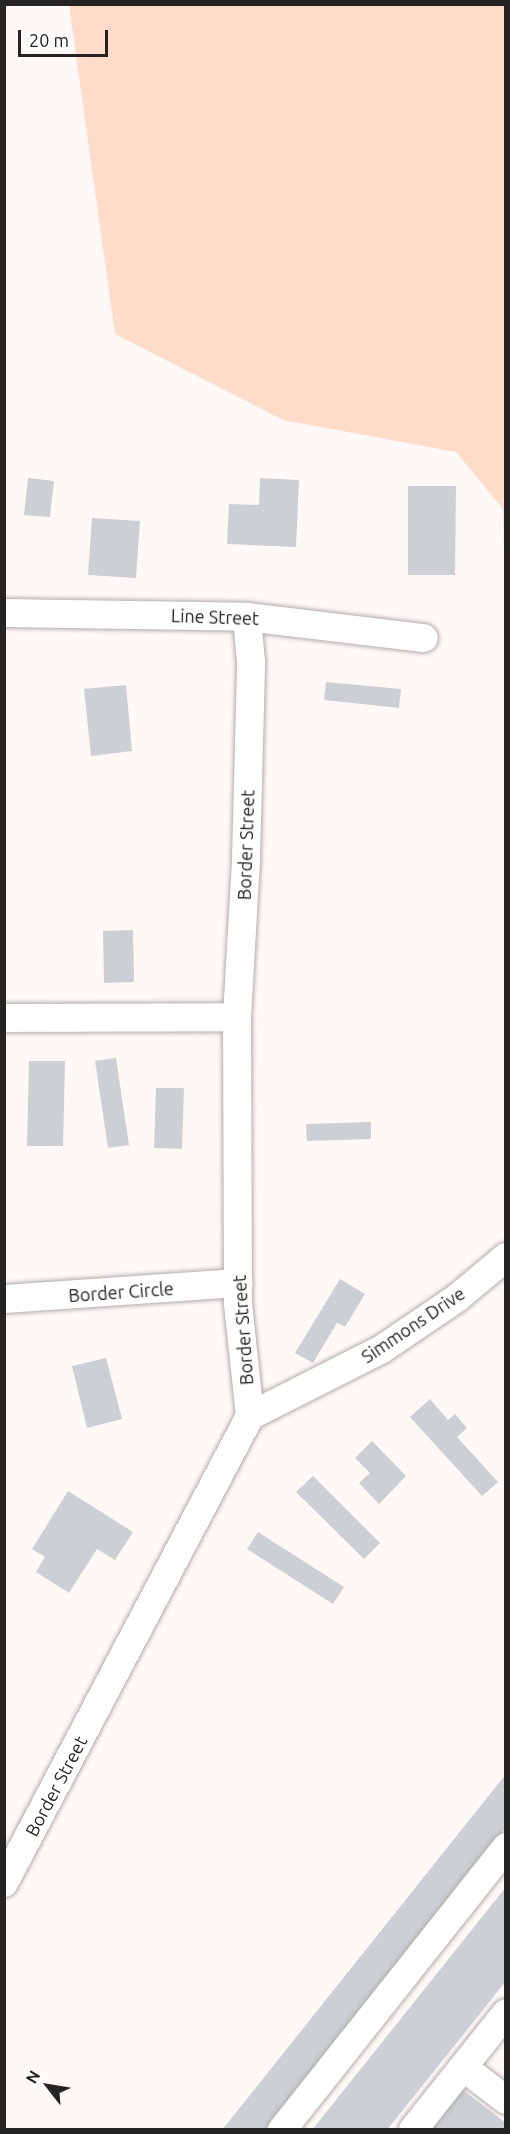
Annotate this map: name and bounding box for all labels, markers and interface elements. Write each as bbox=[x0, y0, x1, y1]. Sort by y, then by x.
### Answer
scale bar bbox=[21, 18, 111, 56]
text: 20 m bbox=[29, 30, 69, 50]
street label: Line Street bbox=[171, 605, 259, 629]
street label: Border Street bbox=[233, 789, 259, 901]
street label: Border Street bbox=[228, 1274, 258, 1386]
street label: Border Circle bbox=[68, 1278, 174, 1306]
street label: Simmons Drive bbox=[357, 1282, 469, 1368]
street label: Border Street bbox=[21, 1732, 91, 1840]
north arrow bbox=[18, 2056, 78, 2116]
text: N bbox=[22, 2067, 43, 2086]

